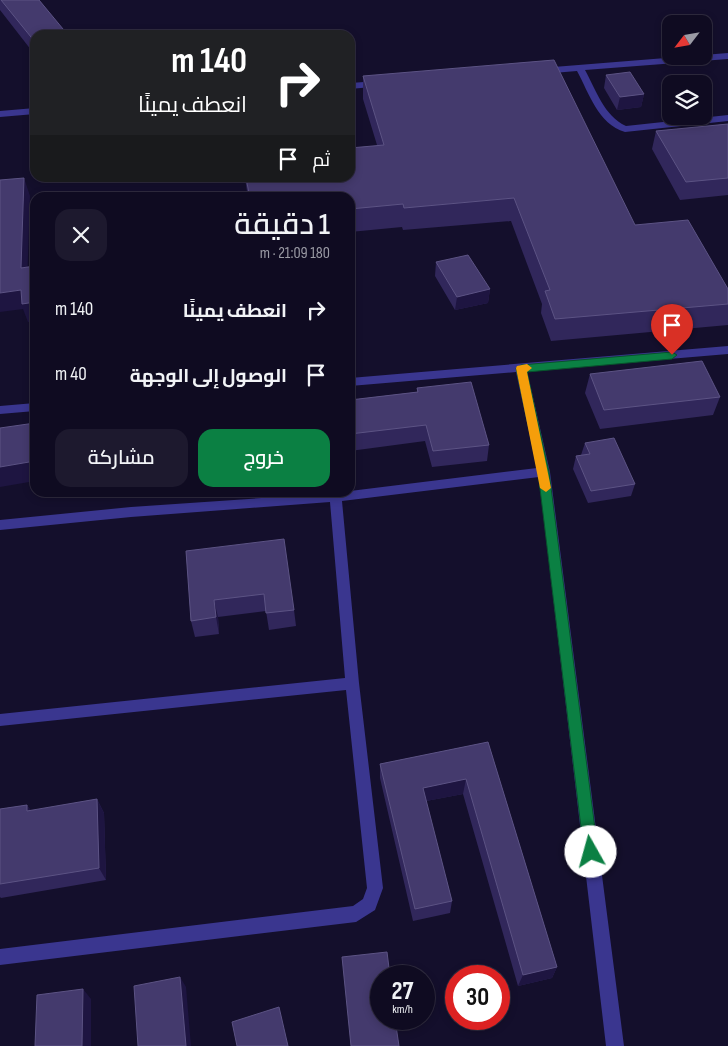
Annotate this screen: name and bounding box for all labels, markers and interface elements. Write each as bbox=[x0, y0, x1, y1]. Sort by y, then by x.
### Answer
north arrow bbox=[662, 15, 712, 65]
map controls bbox=[662, 15, 712, 125]
text: 140 m bbox=[171, 40, 247, 83]
icon: right bbox=[265, 50, 330, 115]
button: layers bbox=[662, 75, 712, 125]
text: انعطف يمينًا bbox=[138, 92, 247, 119]
icon: arrive bbox=[274, 145, 302, 173]
text: ثم bbox=[312, 149, 330, 172]
text: 1 دقيقة bbox=[234, 207, 330, 243]
button: close bbox=[55, 209, 107, 261]
text: 180 m · 21:09 bbox=[260, 244, 330, 263]
icon: right bbox=[302, 296, 330, 324]
text: 140 m bbox=[55, 298, 93, 321]
text: انعطف يمينًا bbox=[183, 300, 287, 323]
pin bbox=[651, 304, 693, 355]
icon: arrive bbox=[658, 311, 686, 339]
icon: arrive bbox=[302, 361, 330, 389]
text: 40 m bbox=[55, 363, 87, 386]
text: الوصول إلى الوجهة bbox=[130, 365, 287, 388]
button: مشاركة bbox=[55, 429, 188, 487]
button: خروج bbox=[198, 429, 330, 487]
position arrow bbox=[564, 825, 616, 877]
speed limit sign: 30 bbox=[445, 965, 510, 1030]
text: 27 bbox=[392, 976, 413, 1007]
text: km/h bbox=[392, 1002, 413, 1017]

